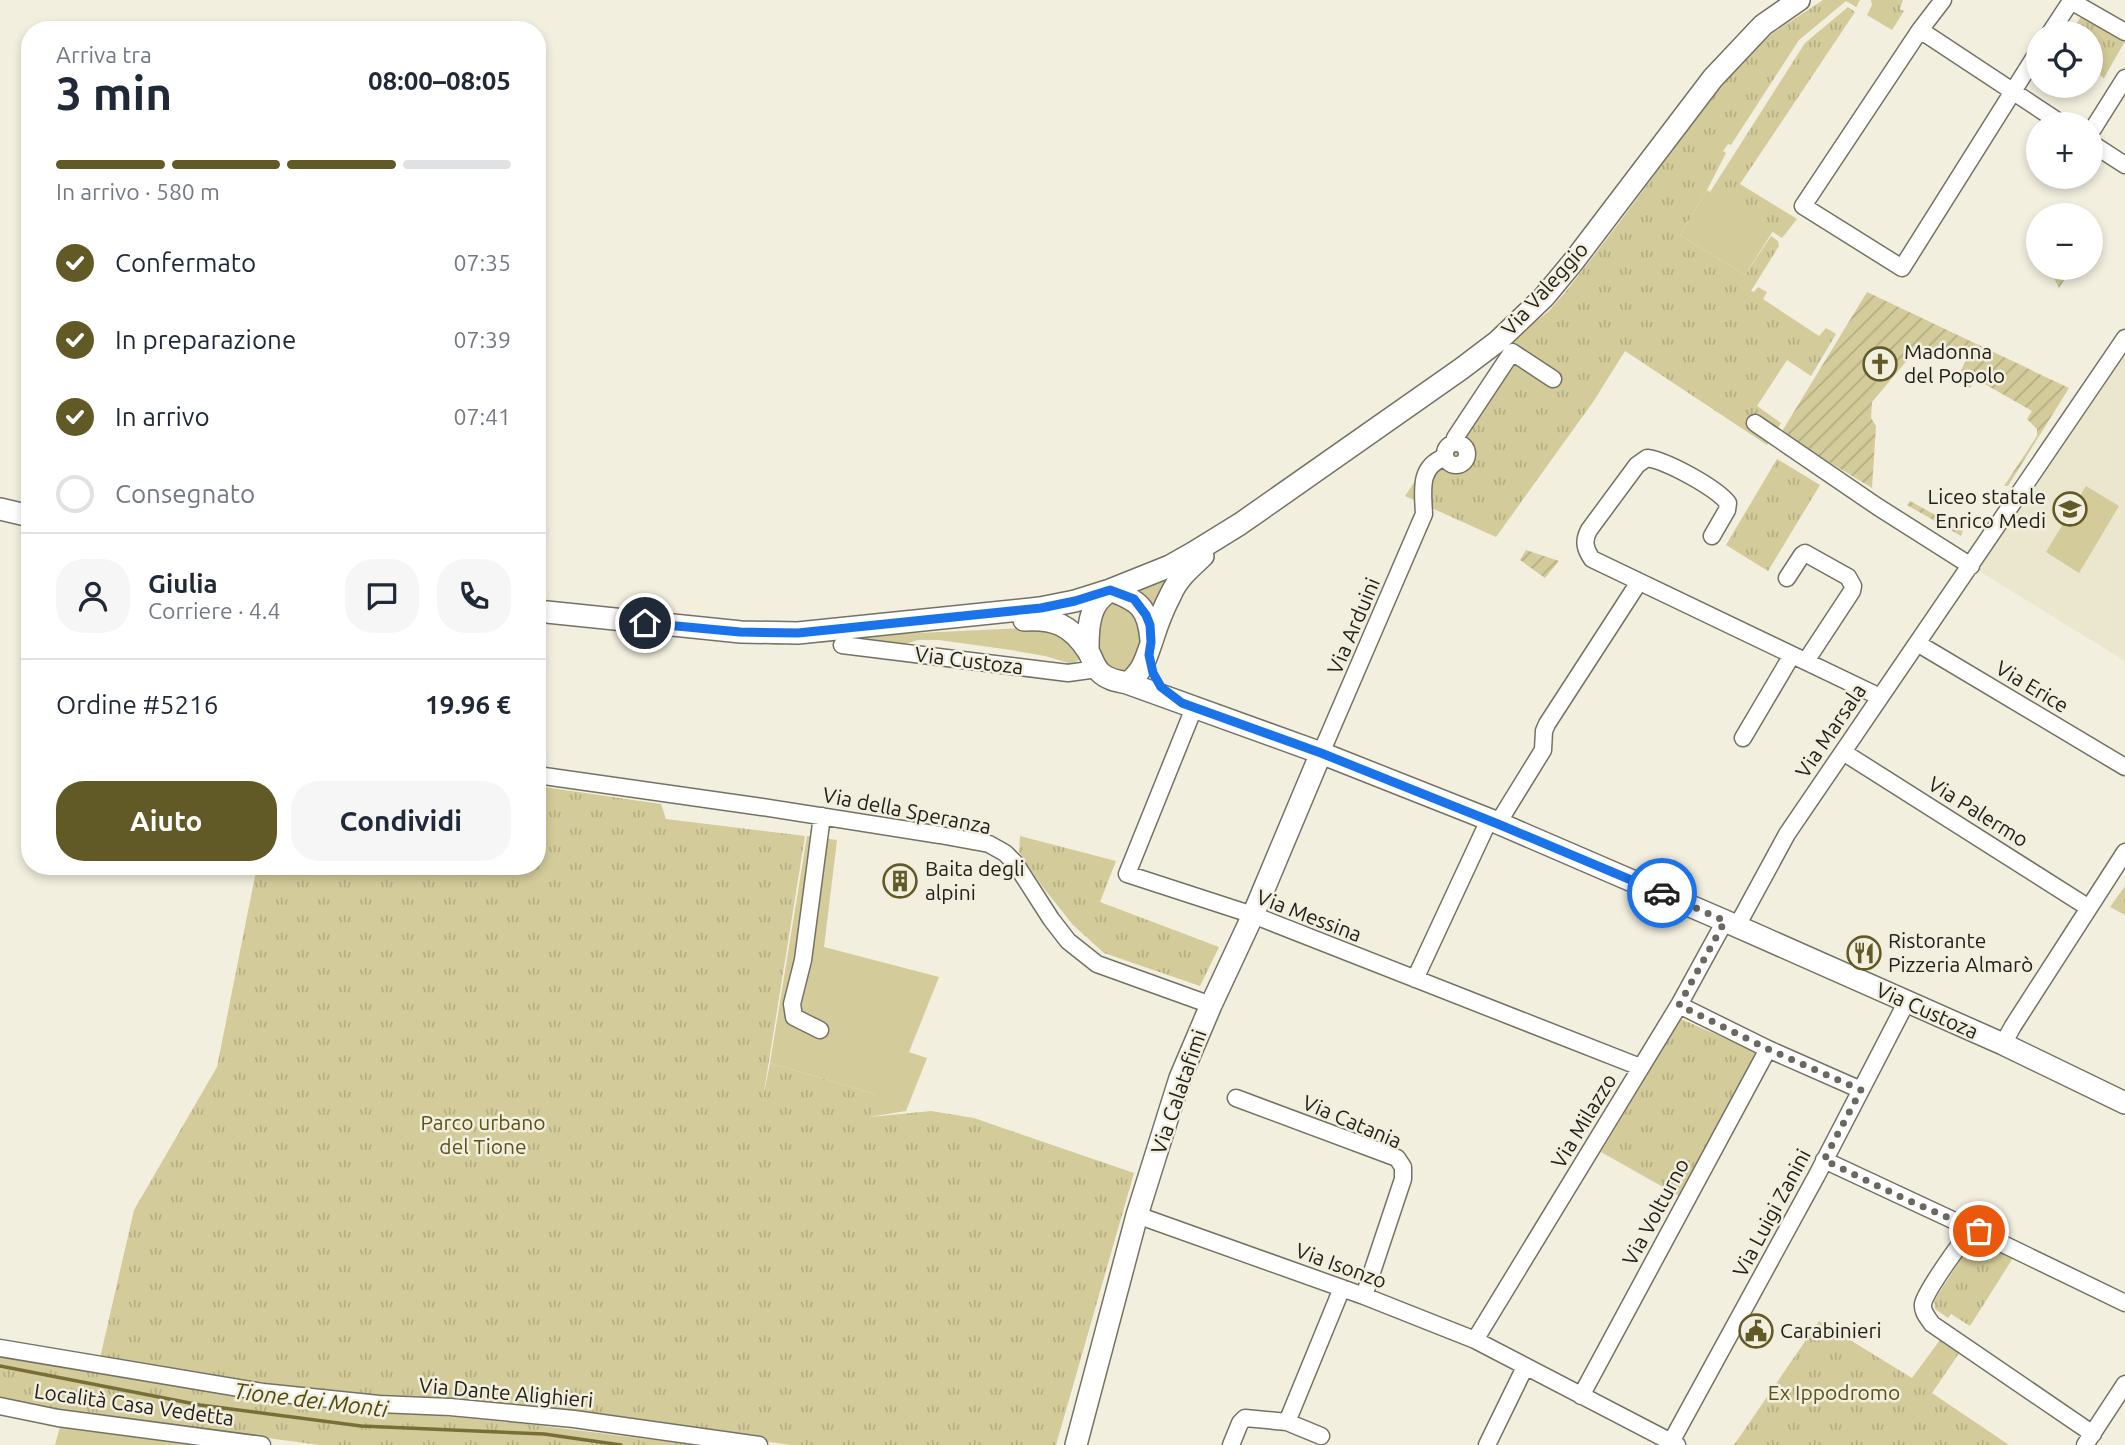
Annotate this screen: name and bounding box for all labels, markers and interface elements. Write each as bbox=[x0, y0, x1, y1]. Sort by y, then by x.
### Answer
map controls bbox=[2026, 21, 2103, 280]
button: locate bbox=[2026, 21, 2103, 98]
text: Arriva tra bbox=[56, 42, 152, 67]
text: 08:00–08:05 bbox=[368, 66, 511, 95]
text: 3 min bbox=[56, 67, 172, 119]
button: + bbox=[2026, 112, 2103, 189]
text: In arrivo · 580 m bbox=[56, 179, 220, 204]
button: − bbox=[2026, 203, 2103, 280]
street label: Via Valeggio bbox=[1496, 237, 1592, 340]
icon: check bbox=[56, 244, 94, 282]
text: Confermato bbox=[115, 248, 256, 277]
text: 07:35 bbox=[453, 250, 511, 275]
icon: check bbox=[56, 321, 94, 359]
text: In preparazione bbox=[115, 325, 296, 354]
text: 07:39 bbox=[453, 327, 511, 352]
place label: Madonna del Popolo bbox=[1904, 339, 2005, 387]
church icon: Madonna del Popolo bbox=[1861, 345, 1899, 383]
icon: check bbox=[56, 398, 94, 436]
text: In arrivo bbox=[115, 402, 210, 431]
text: 07:41 bbox=[453, 404, 511, 429]
text: Consegnato bbox=[115, 479, 255, 508]
place label: Liceo statale Enrico Medi bbox=[1928, 484, 2046, 532]
school or university icon: Liceo statale Enrico Medi bbox=[2051, 490, 2089, 528]
button: person bbox=[56, 559, 130, 633]
button: chat bbox=[345, 559, 419, 633]
button: phone bbox=[437, 559, 511, 633]
text: Giulia bbox=[148, 569, 218, 598]
street label: Via Arduini bbox=[1322, 574, 1384, 678]
pin bbox=[615, 593, 675, 653]
text: Corriere · 4.4 bbox=[148, 598, 280, 623]
icon: home bbox=[626, 604, 664, 642]
street label: Via Custoza bbox=[913, 641, 1025, 679]
street label: Via Erice bbox=[1992, 655, 2073, 717]
street label: Via Marsala bbox=[1790, 679, 1870, 782]
text: Ordine #5216 bbox=[56, 690, 218, 719]
text: 19.96 € bbox=[425, 690, 511, 719]
street label: Via Palermo bbox=[1924, 771, 2033, 851]
button: Aiuto bbox=[56, 781, 277, 861]
button: Condividi bbox=[291, 781, 511, 861]
street label: Via della Speranza bbox=[821, 782, 994, 838]
place label: Baita degli alpini bbox=[925, 856, 1025, 904]
courier bbox=[1627, 858, 1697, 928]
building icon: Baita degli alpini bbox=[881, 862, 919, 900]
icon: car bbox=[1643, 874, 1681, 912]
street label: Via Messina bbox=[1253, 884, 1365, 946]
place label: Ristorante Pizzeria Almarò bbox=[1888, 928, 2033, 976]
restaurant icon: Ristorante Pizzeria Almarò bbox=[1845, 934, 1883, 972]
street label: Via Custoza bbox=[1873, 977, 1982, 1043]
street label: Via Calatafimi bbox=[1146, 1026, 1211, 1157]
street label: Via Milazzo bbox=[1546, 1069, 1621, 1172]
street label: Via Catania bbox=[1299, 1089, 1406, 1153]
park label: Parco urbano del Tione bbox=[420, 1110, 546, 1158]
street label: Via Luigi Zanini bbox=[1727, 1144, 1815, 1281]
street label: Via Volturno bbox=[1617, 1154, 1693, 1269]
pin bbox=[1949, 1201, 2009, 1261]
icon: bag bbox=[1960, 1212, 1998, 1250]
street label: Via Isonzo bbox=[1292, 1238, 1390, 1293]
public building icon: Carabinieri bbox=[1737, 1312, 1775, 1350]
place label: Carabinieri bbox=[1780, 1318, 1882, 1342]
street label: Via Dante Alighieri bbox=[418, 1372, 594, 1412]
street label: Località Casa Vedetta bbox=[33, 1378, 236, 1430]
water label: Tione dei Monti bbox=[233, 1378, 391, 1422]
park label: Ex Ippodromo bbox=[1768, 1380, 1900, 1404]

